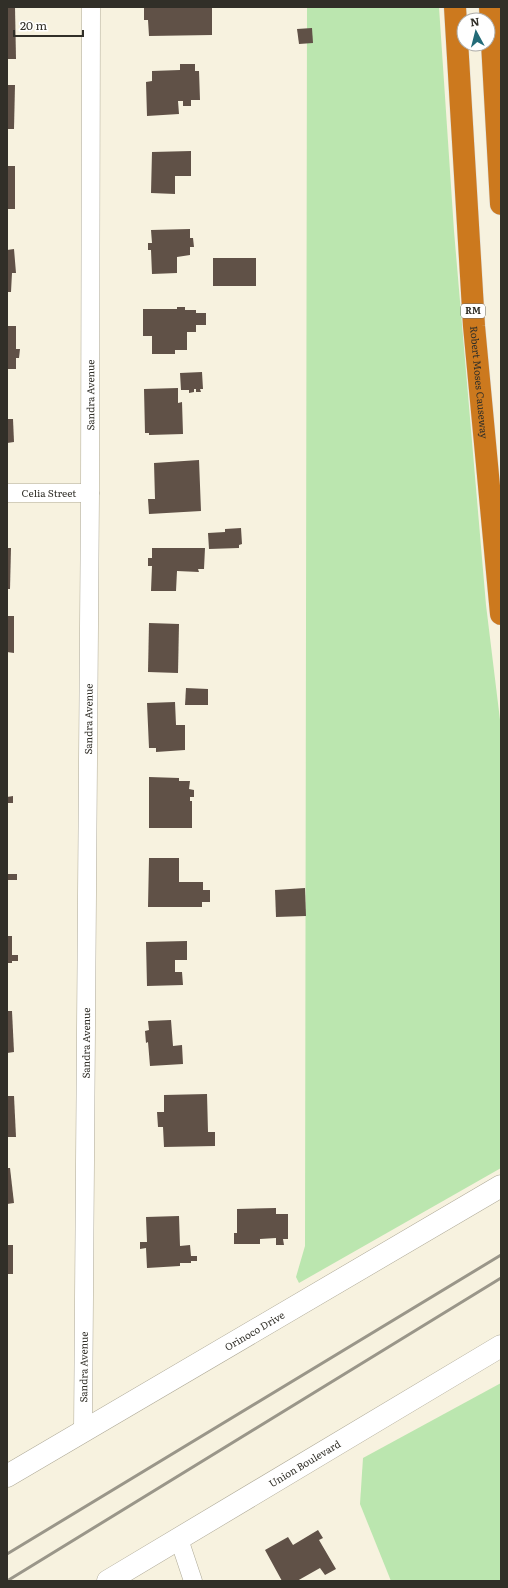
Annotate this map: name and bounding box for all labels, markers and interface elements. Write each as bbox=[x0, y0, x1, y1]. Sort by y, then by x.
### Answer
scale bar bbox=[14, 12, 83, 38]
north arrow bbox=[456, 12, 496, 52]
text: N bbox=[469, 13, 480, 30]
text: 20 m bbox=[20, 16, 47, 34]
road number: RM bbox=[461, 304, 485, 318]
street label: Robert Moses Causeway bbox=[467, 325, 493, 439]
street label: Sandra Avenue bbox=[82, 359, 97, 431]
street label: Celia Street bbox=[22, 485, 76, 500]
street label: Sandra Avenue bbox=[80, 683, 96, 755]
street label: Sandra Avenue bbox=[78, 1007, 93, 1079]
street label: Orinoco Drive bbox=[221, 1307, 287, 1354]
street label: Sandra Avenue bbox=[75, 1331, 91, 1403]
street label: Union Boulevard bbox=[266, 1436, 343, 1490]

